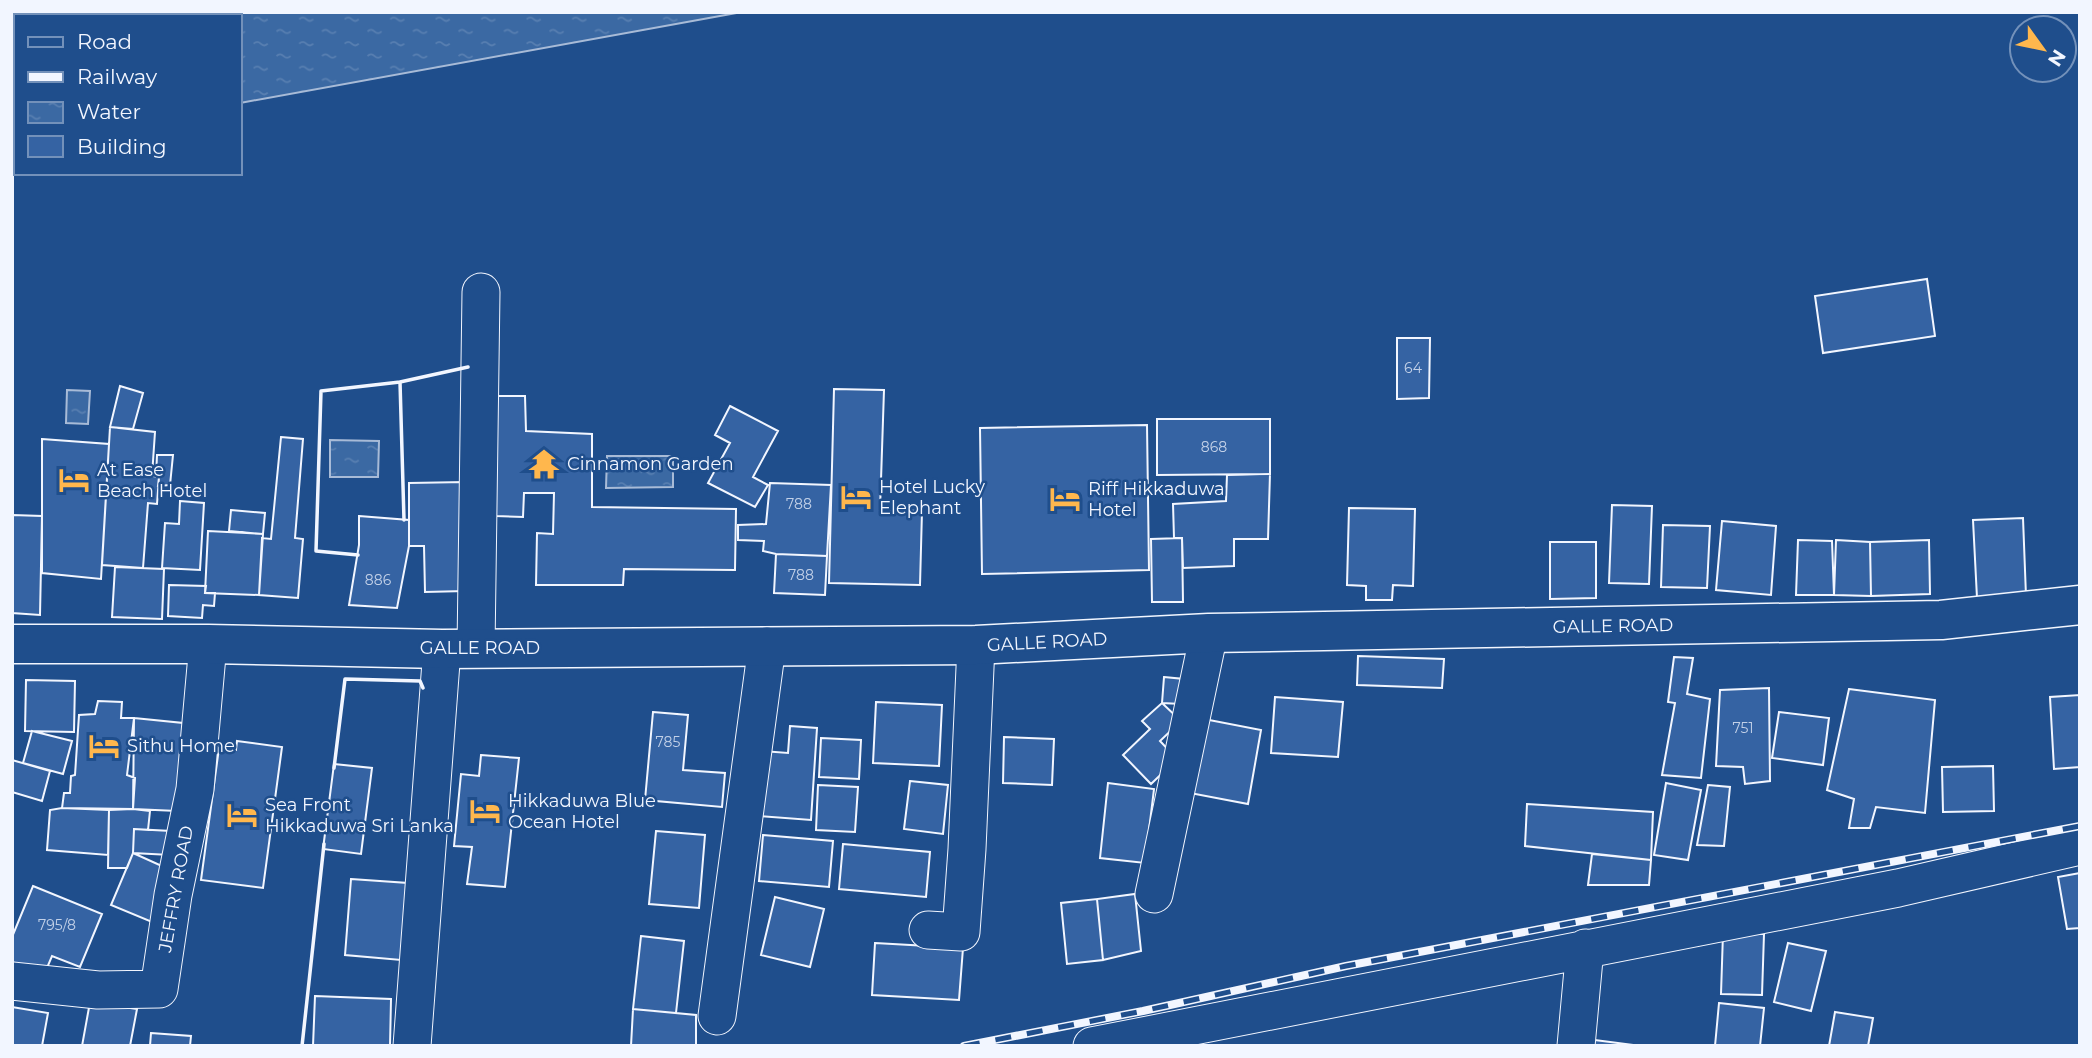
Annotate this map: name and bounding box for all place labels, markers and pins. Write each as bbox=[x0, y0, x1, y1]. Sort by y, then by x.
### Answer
temple icon: Cinnamon Garden bbox=[527, 447, 561, 481]
place label: Cinnamon Garden bbox=[567, 453, 734, 475]
place label: At Ease Beach Hotel bbox=[97, 459, 207, 502]
hotel icon: At Ease Beach Hotel bbox=[57, 463, 91, 497]
place label: Hotel Lucky Elephant bbox=[879, 476, 985, 519]
place label: Riff Hikkaduwa Hotel bbox=[1088, 478, 1225, 521]
hotel icon: Hotel Lucky Elephant bbox=[839, 480, 873, 514]
hotel icon: Riff Hikkaduwa Hotel bbox=[1048, 482, 1082, 516]
hotel icon: Sithu Home bbox=[87, 729, 121, 763]
place label: Sithu Home bbox=[127, 735, 235, 757]
place label: Hikkaduwa Blue Ocean Hotel bbox=[508, 790, 656, 833]
place label: Sea Front Hikkaduwa Sri Lanka bbox=[265, 794, 454, 837]
hotel icon: Hikkaduwa Blue Ocean Hotel bbox=[468, 794, 502, 828]
hotel icon: Sea Front Hikkaduwa Sri Lanka bbox=[225, 798, 259, 832]

